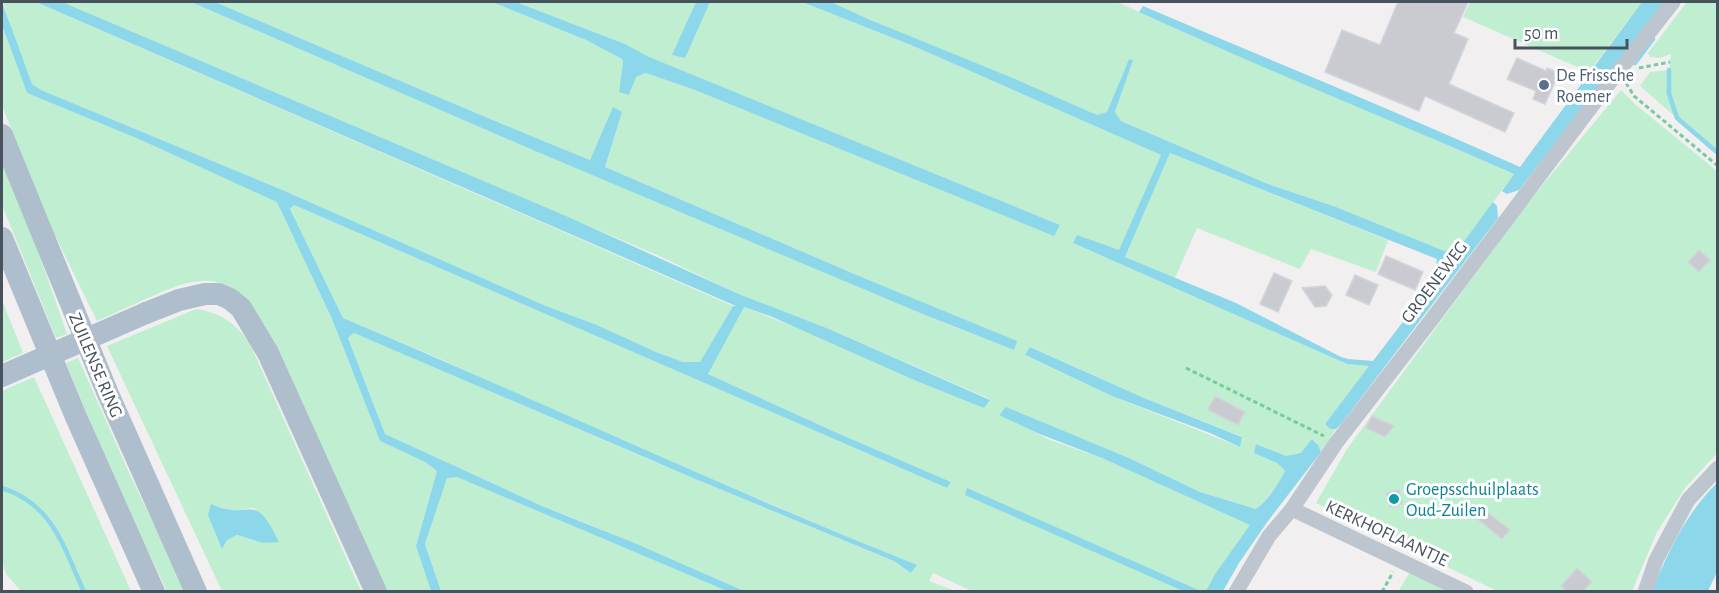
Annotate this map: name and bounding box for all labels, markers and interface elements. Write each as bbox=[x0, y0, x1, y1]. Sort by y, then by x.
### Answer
scale bar bbox=[1515, 12, 1628, 50]
text: 50 m bbox=[1524, 25, 1558, 43]
place label: De Frissche Roemer bbox=[1556, 67, 1634, 106]
marker: De Frissche Roemer bbox=[1537, 78, 1551, 92]
street label: GROENEWEG bbox=[1398, 238, 1471, 327]
street label: ZUILENSE RING bbox=[65, 310, 125, 420]
place label: Groepsschuilplaats Oud-Zuilen bbox=[1406, 481, 1539, 520]
marker: Groepsschuilplaats Oud-Zuilen bbox=[1387, 492, 1401, 506]
street label: KERKHOFLAANTJE bbox=[1322, 498, 1451, 570]

